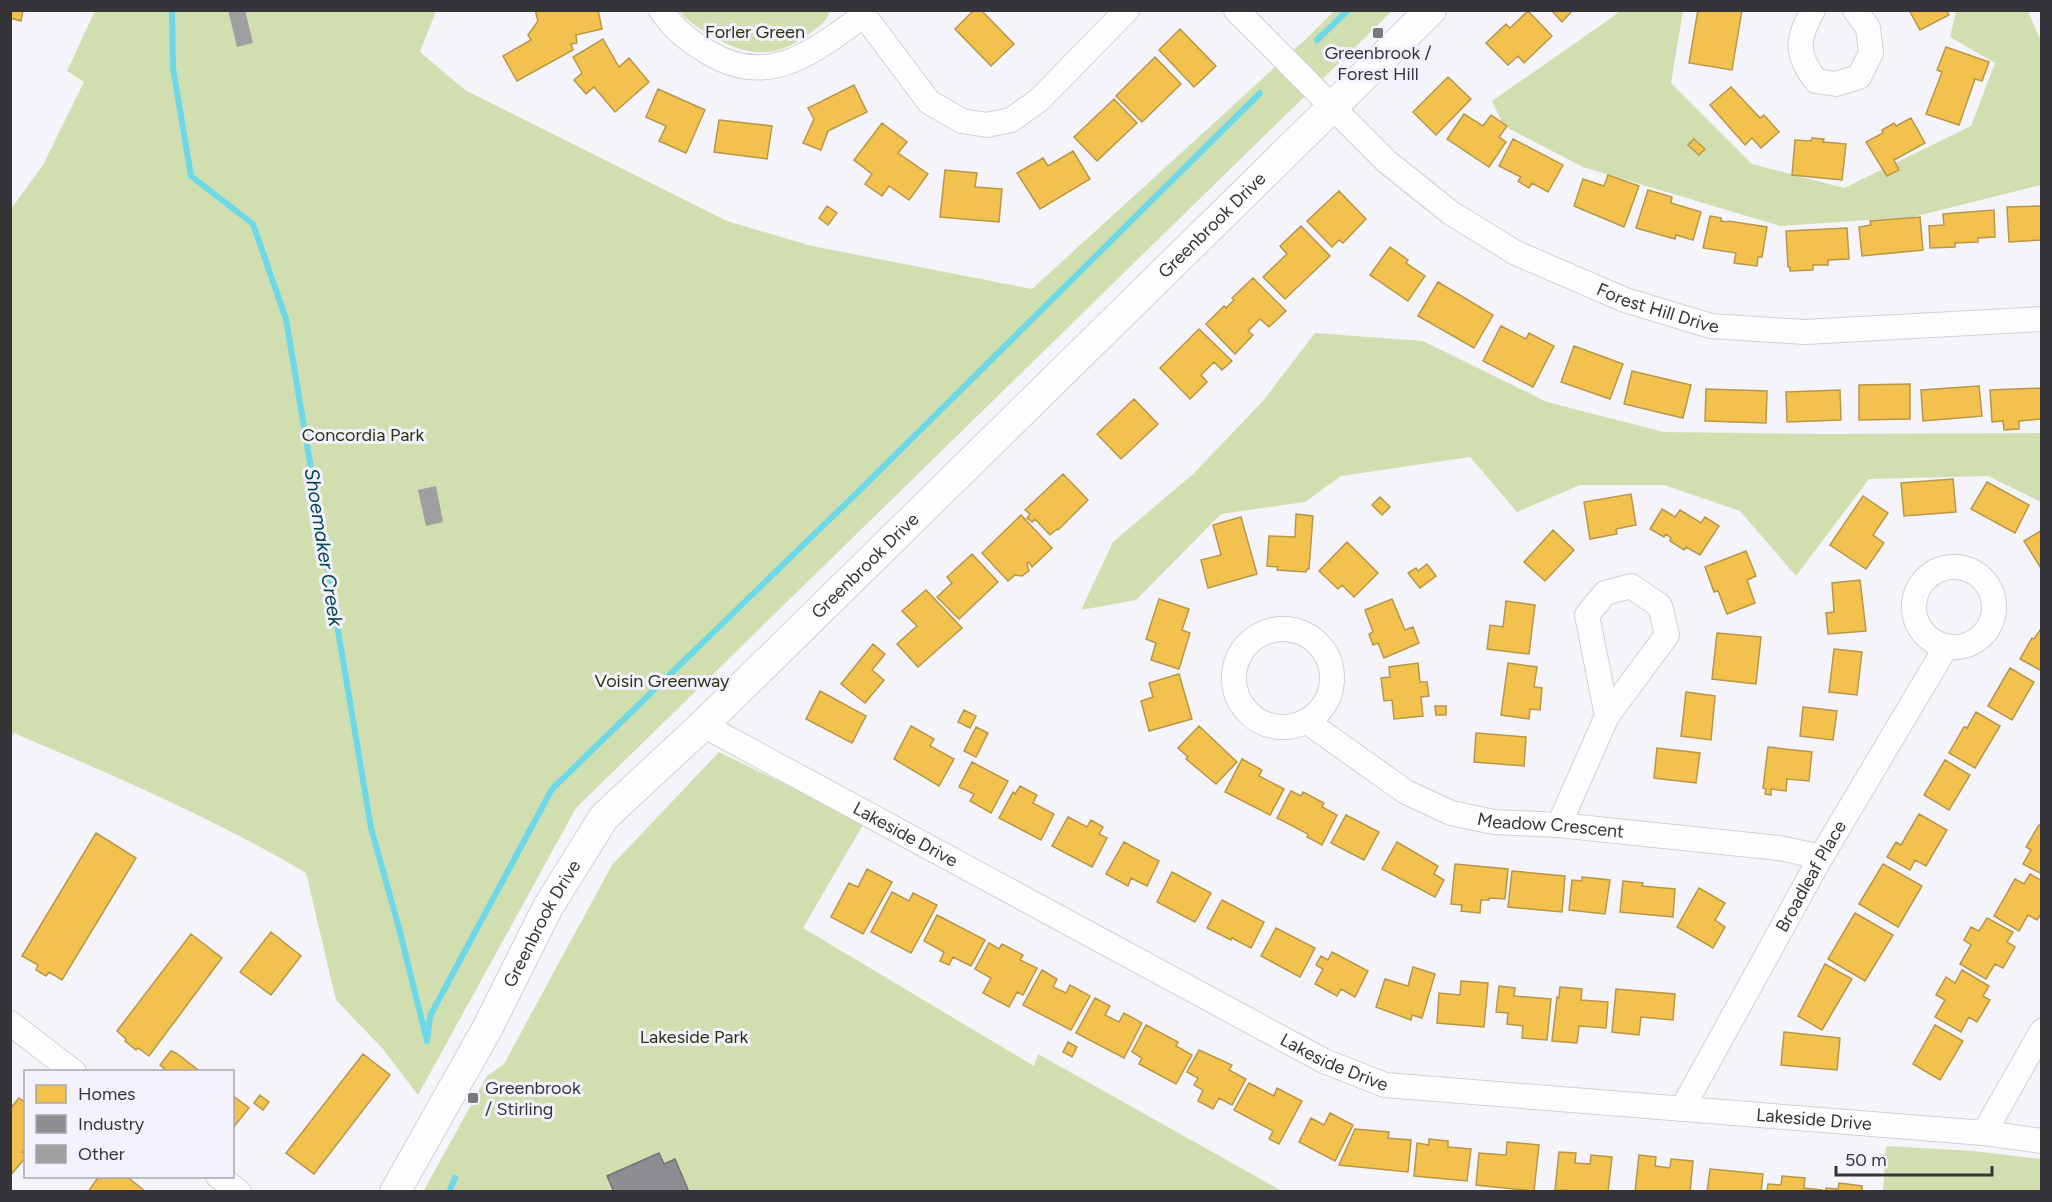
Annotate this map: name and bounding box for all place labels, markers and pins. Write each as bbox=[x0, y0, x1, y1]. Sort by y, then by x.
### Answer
marker: Greenbrook / Forest Hill bbox=[1371, 26, 1385, 40]
place label: Greenbrook / Forest Hill bbox=[1324, 42, 1432, 85]
place label: Greenbrook / Stirling bbox=[485, 1077, 581, 1120]
marker: Greenbrook / Stirling bbox=[466, 1091, 480, 1105]

